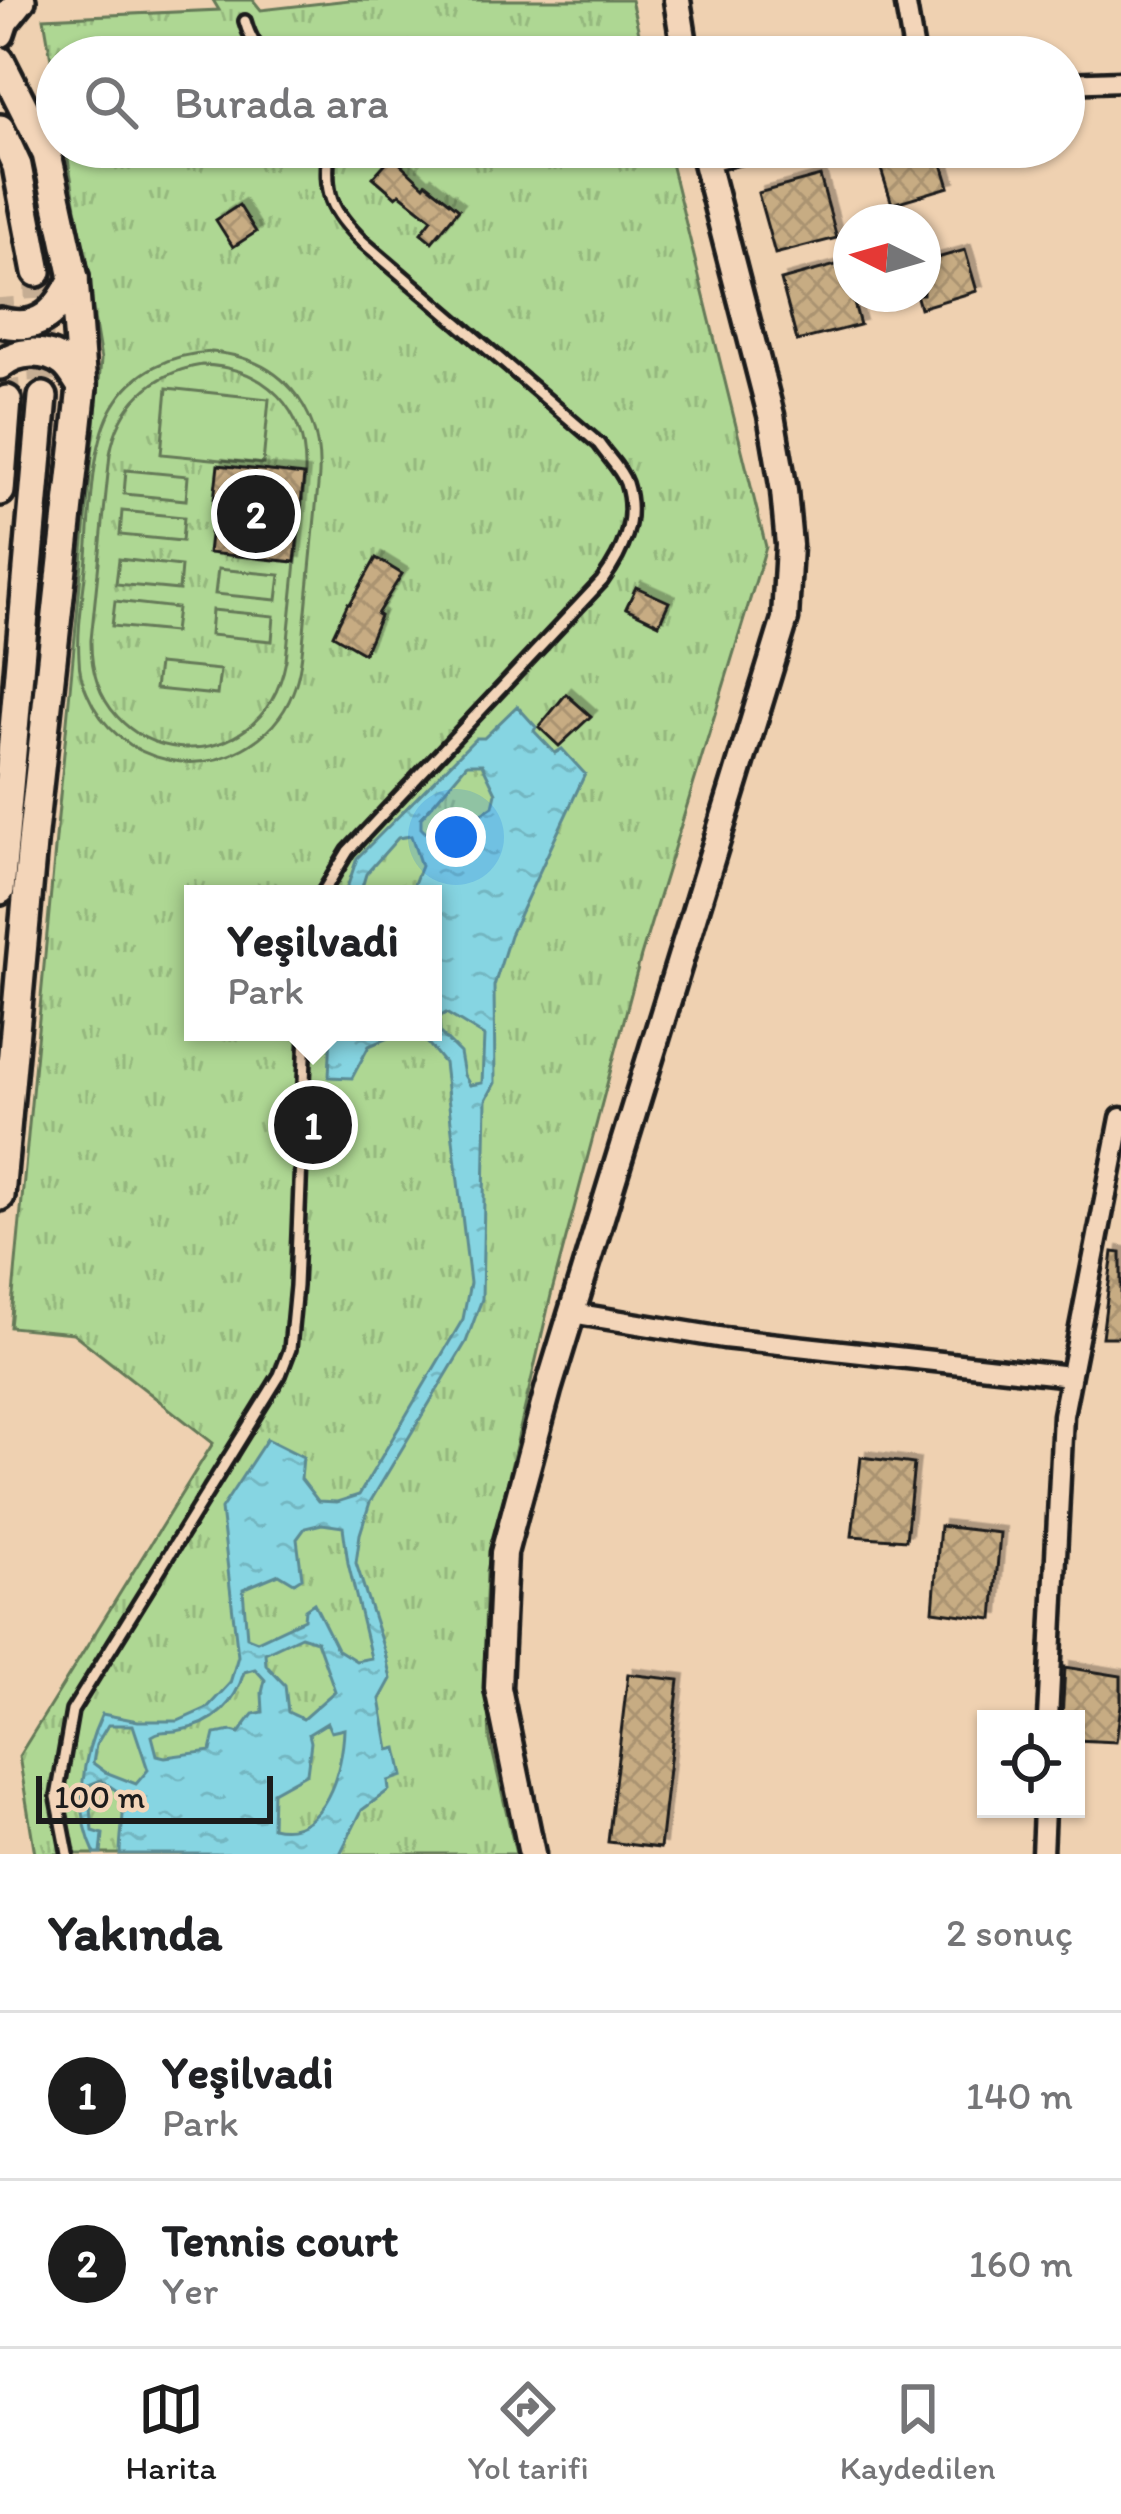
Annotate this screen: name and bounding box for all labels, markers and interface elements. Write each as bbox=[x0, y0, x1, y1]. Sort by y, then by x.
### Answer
search box bbox=[36, 36, 1085, 168]
icon: search bbox=[78, 69, 144, 135]
text: Burada ara bbox=[174, 75, 389, 129]
north arrow bbox=[833, 204, 941, 312]
pin: 2 bbox=[217, 469, 295, 559]
your location bbox=[426, 807, 486, 867]
popup bbox=[184, 885, 442, 1041]
text: Yeşilvadi bbox=[227, 913, 399, 967]
text: Park bbox=[227, 967, 304, 1014]
pin: 1 bbox=[274, 1080, 352, 1170]
map controls bbox=[977, 1710, 1085, 1818]
button: locate bbox=[977, 1710, 1085, 1818]
scale bar bbox=[36, 1770, 273, 1823]
text: 100 m bbox=[54, 1777, 145, 1816]
text: Yakında bbox=[48, 1902, 222, 1963]
text: 2 sonuç bbox=[946, 1909, 1073, 1956]
text: Yeşilvadi bbox=[162, 2045, 334, 2099]
text: 1 bbox=[78, 2072, 96, 2119]
text: 140 m bbox=[966, 2072, 1073, 2119]
text: Park bbox=[162, 2099, 239, 2146]
text: Tennis court bbox=[162, 2213, 398, 2267]
text: 2 bbox=[77, 2240, 97, 2287]
text: 160 m bbox=[969, 2240, 1073, 2287]
text: Yer bbox=[162, 2267, 218, 2314]
tab: Harita bbox=[125, 2376, 217, 2487]
tab: Yol tarifi bbox=[467, 2376, 589, 2487]
tab: Kaydedilen bbox=[840, 2376, 996, 2487]

